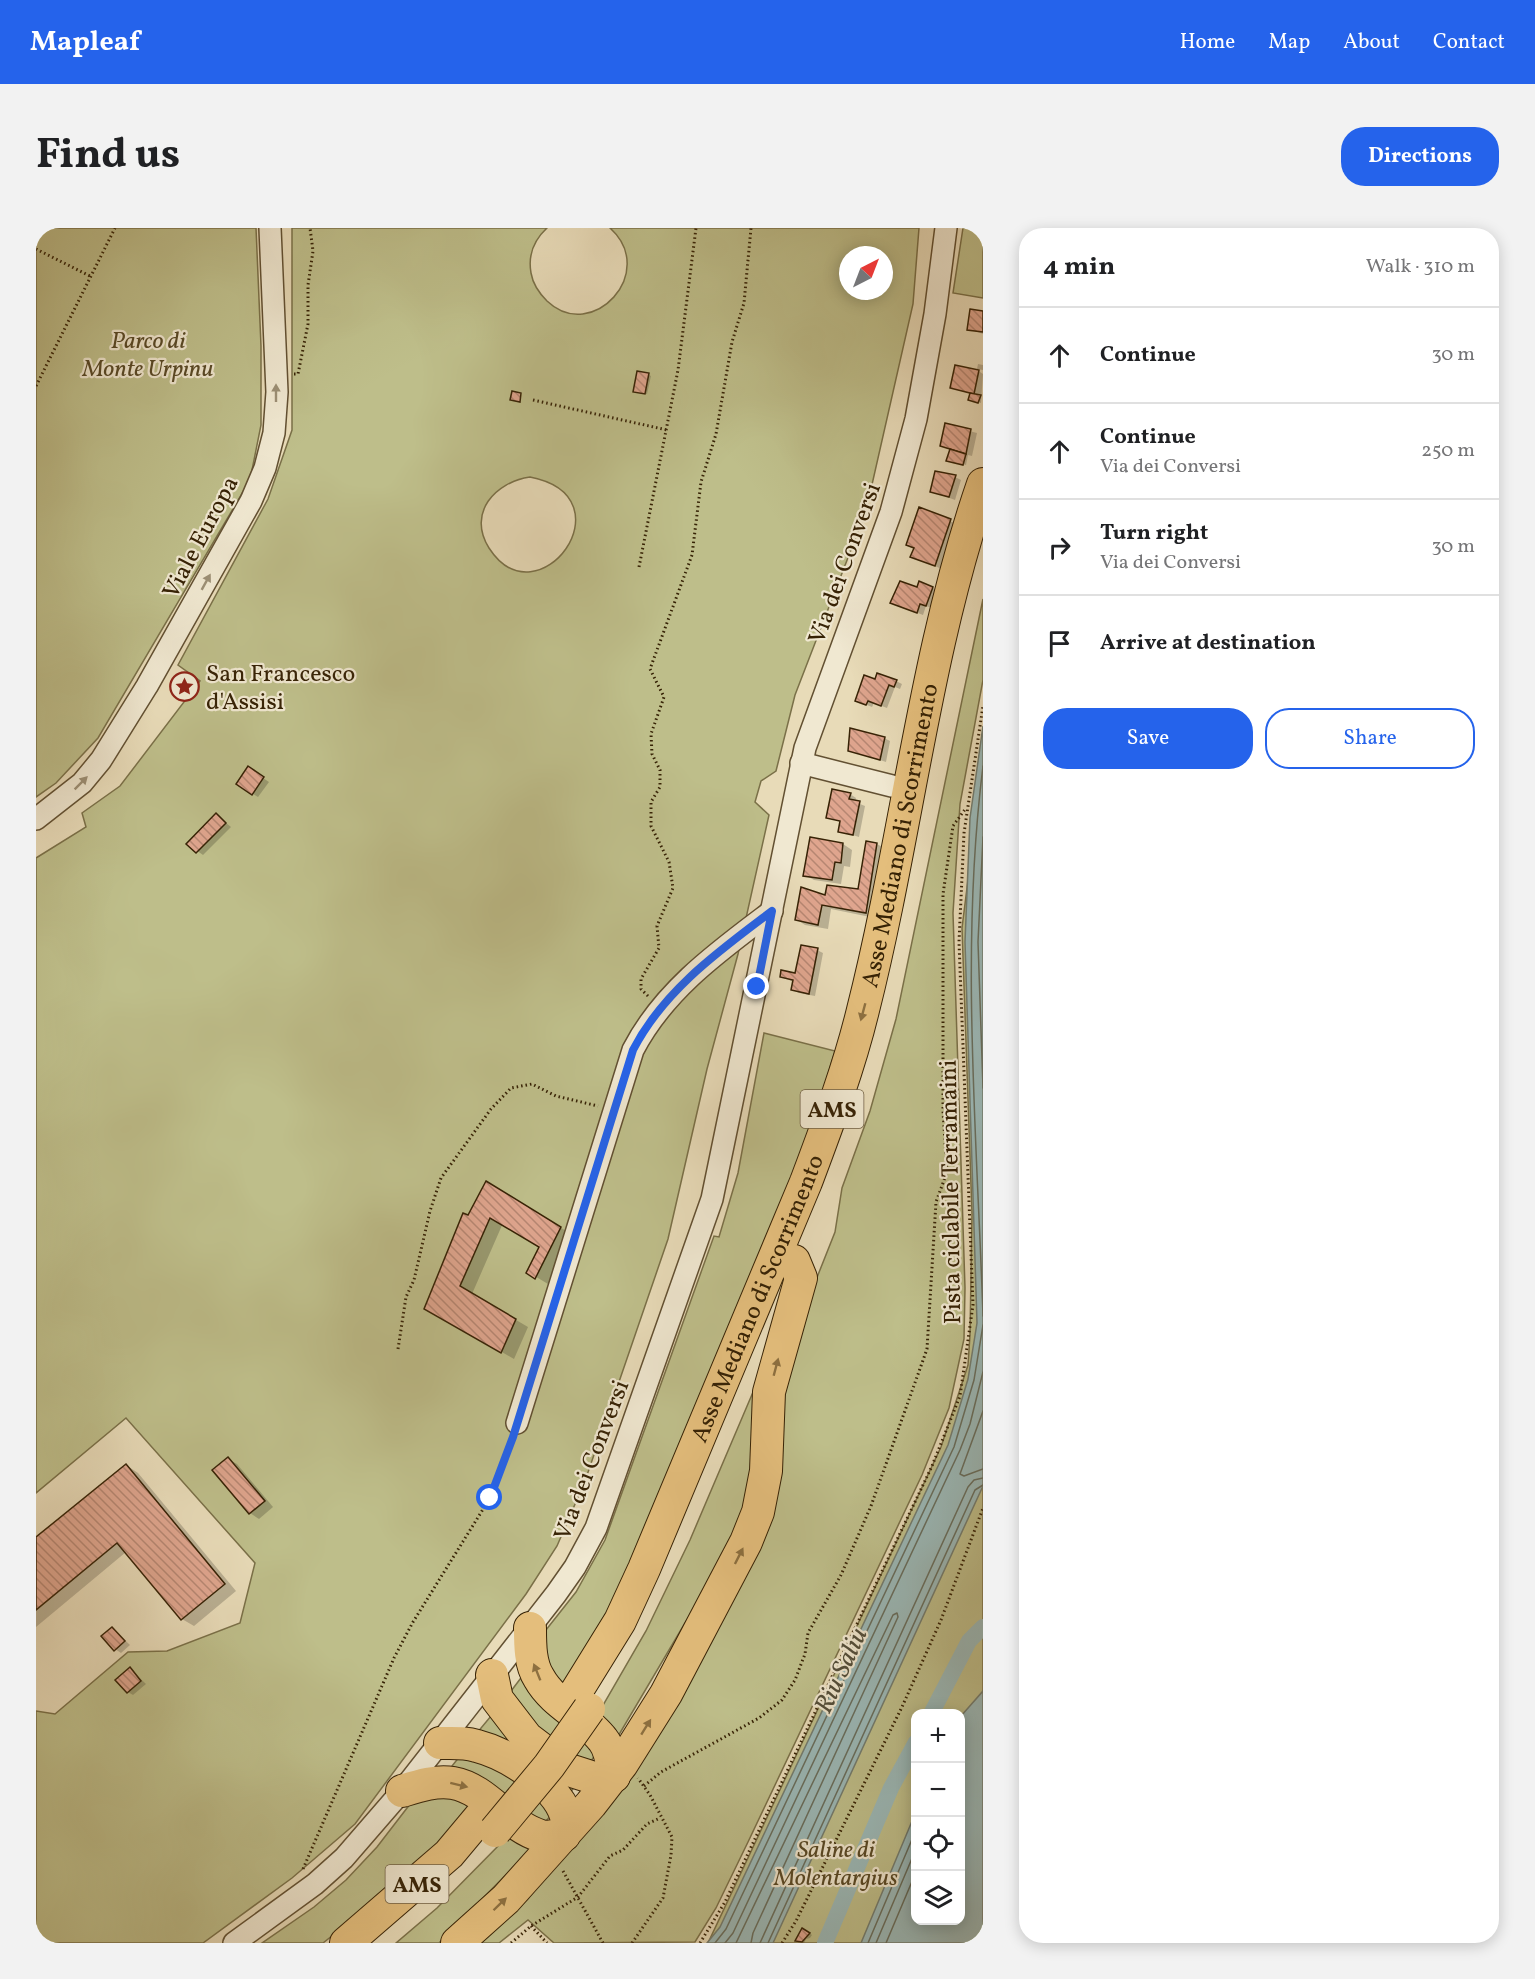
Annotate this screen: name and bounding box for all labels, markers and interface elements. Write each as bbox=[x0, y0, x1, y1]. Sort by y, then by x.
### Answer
text: Mapleaf bbox=[30, 23, 140, 62]
text: Home bbox=[1180, 28, 1235, 57]
text: Map bbox=[1268, 28, 1310, 57]
text: About bbox=[1343, 28, 1400, 57]
text: Contact bbox=[1433, 28, 1505, 57]
text: Find us bbox=[36, 127, 180, 186]
button: Directions bbox=[1341, 127, 1499, 186]
north arrow bbox=[839, 246, 893, 300]
text: 4 min bbox=[1043, 249, 1115, 285]
text: Walk · 310 m bbox=[1366, 253, 1475, 281]
park label: Parco di Monte Urpinu bbox=[82, 325, 213, 387]
icon: ahead bbox=[1043, 339, 1076, 372]
text: Continue bbox=[1100, 340, 1196, 371]
text: 30 m bbox=[1431, 341, 1475, 369]
one-way arrow bbox=[271, 383, 281, 402]
text: Continue bbox=[1100, 422, 1196, 453]
icon: ahead bbox=[1043, 435, 1076, 468]
text: 250 m bbox=[1421, 437, 1475, 465]
text: Via dei Conversi bbox=[1100, 453, 1241, 481]
street label: Viale Europa bbox=[155, 471, 248, 605]
street label: Via dei Conversi bbox=[801, 478, 891, 649]
text: Turn right bbox=[1100, 518, 1208, 549]
icon: right bbox=[1043, 531, 1076, 564]
text: 30 m bbox=[1431, 533, 1475, 561]
text: Via dei Conversi bbox=[1100, 549, 1241, 577]
one-way arrow bbox=[200, 574, 211, 590]
icon: arrive bbox=[1043, 627, 1076, 660]
text: Arrive at destination bbox=[1100, 628, 1316, 659]
place label: San Francesco d'Assisi bbox=[206, 658, 355, 720]
place icon: San Francesco d'Assisi bbox=[169, 671, 201, 703]
street label: Asse Mediano di Scorrimento bbox=[854, 681, 948, 991]
button: Save bbox=[1043, 708, 1253, 769]
button: Share bbox=[1265, 708, 1475, 769]
one-way arrow bbox=[74, 776, 88, 790]
route end bbox=[743, 973, 769, 999]
one-way arrow bbox=[857, 1003, 867, 1021]
street label: Pista ciclabile Terramaini bbox=[933, 1059, 971, 1325]
road number: AMS bbox=[800, 1090, 864, 1128]
street label: Asse Mediano di Scorrimento bbox=[684, 1150, 834, 1448]
one-way arrow bbox=[772, 1357, 782, 1376]
street label: Via dei Conversi bbox=[547, 1376, 639, 1546]
route start bbox=[476, 1484, 502, 1510]
one-way arrow bbox=[734, 1547, 744, 1564]
water label: Riu Saliu bbox=[806, 1622, 877, 1720]
one-way arrow bbox=[532, 1663, 541, 1681]
map controls bbox=[911, 1709, 965, 1925]
button: + bbox=[911, 1709, 965, 1763]
one-way arrow bbox=[640, 1719, 651, 1735]
button: − bbox=[911, 1763, 965, 1817]
one-way arrow bbox=[450, 1780, 468, 1790]
button: locate bbox=[911, 1817, 965, 1871]
park label: Saline di Molentargius bbox=[773, 1834, 898, 1896]
road number: AMS bbox=[386, 1865, 448, 1903]
button: layers bbox=[911, 1871, 965, 1925]
one-way arrow bbox=[493, 1897, 508, 1911]

